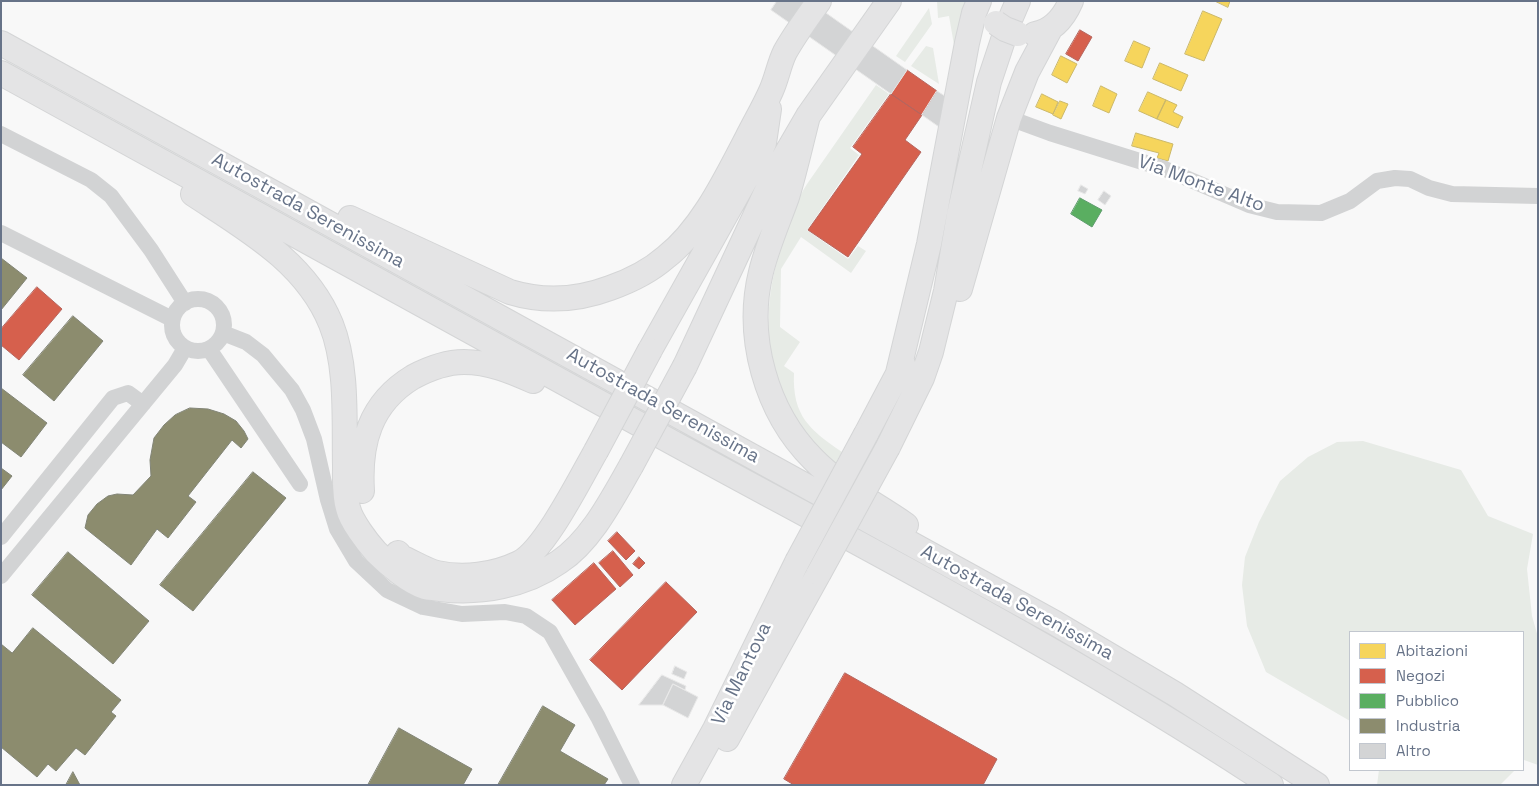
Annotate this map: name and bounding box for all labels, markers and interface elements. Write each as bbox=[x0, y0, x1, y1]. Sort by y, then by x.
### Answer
street label: Autostrada Serenissima bbox=[208, 148, 408, 274]
street label: Via Monte Alto bbox=[1135, 151, 1267, 217]
street label: Autostrada Serenissima bbox=[563, 343, 763, 469]
street label: Autostrada Serenissima bbox=[917, 540, 1117, 666]
street label: Via Mantova bbox=[707, 619, 777, 729]
legend bbox=[1349, 631, 1524, 771]
text: Abitazioni bbox=[1396, 641, 1468, 660]
text: Negozi bbox=[1396, 666, 1445, 685]
text: Pubblico bbox=[1396, 691, 1459, 710]
text: Industria bbox=[1396, 716, 1460, 735]
text: Altro bbox=[1396, 741, 1431, 760]

